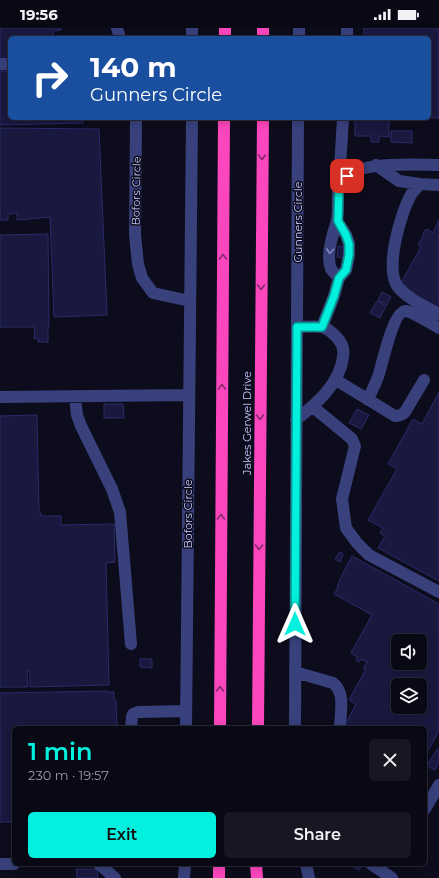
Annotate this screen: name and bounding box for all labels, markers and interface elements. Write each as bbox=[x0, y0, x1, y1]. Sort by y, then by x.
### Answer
text: 19:56 bbox=[20, 5, 58, 24]
text: 140 m bbox=[90, 50, 177, 84]
icon: right bbox=[24, 52, 76, 104]
text: Gunners Circle bbox=[90, 84, 222, 106]
one-way arrow bbox=[258, 154, 267, 160]
street label: Bofors Circle bbox=[128, 156, 144, 226]
pin bbox=[330, 159, 364, 193]
icon: arrive bbox=[336, 165, 358, 187]
street label: Gunners Circle bbox=[291, 181, 305, 262]
one-way arrow bbox=[326, 248, 335, 254]
one-way arrow bbox=[219, 254, 227, 260]
one-way arrow bbox=[257, 284, 265, 290]
street label: Jakes Gerwel Drive bbox=[240, 371, 254, 476]
one-way arrow bbox=[218, 384, 226, 390]
one-way arrow bbox=[256, 414, 264, 420]
street label: Bofors Circle bbox=[181, 479, 195, 549]
one-way arrow bbox=[217, 514, 225, 520]
one-way arrow bbox=[255, 544, 263, 550]
position arrow bbox=[274, 603, 316, 645]
map controls bbox=[391, 634, 427, 714]
button: sound bbox=[391, 634, 427, 670]
button: layers bbox=[391, 678, 427, 714]
one-way arrow bbox=[216, 686, 224, 692]
text: 1 min bbox=[28, 737, 92, 766]
button: close bbox=[369, 739, 411, 781]
text: 230 m · 19:57 bbox=[28, 767, 109, 783]
button: Exit bbox=[28, 812, 216, 858]
button: Share bbox=[224, 812, 411, 858]

